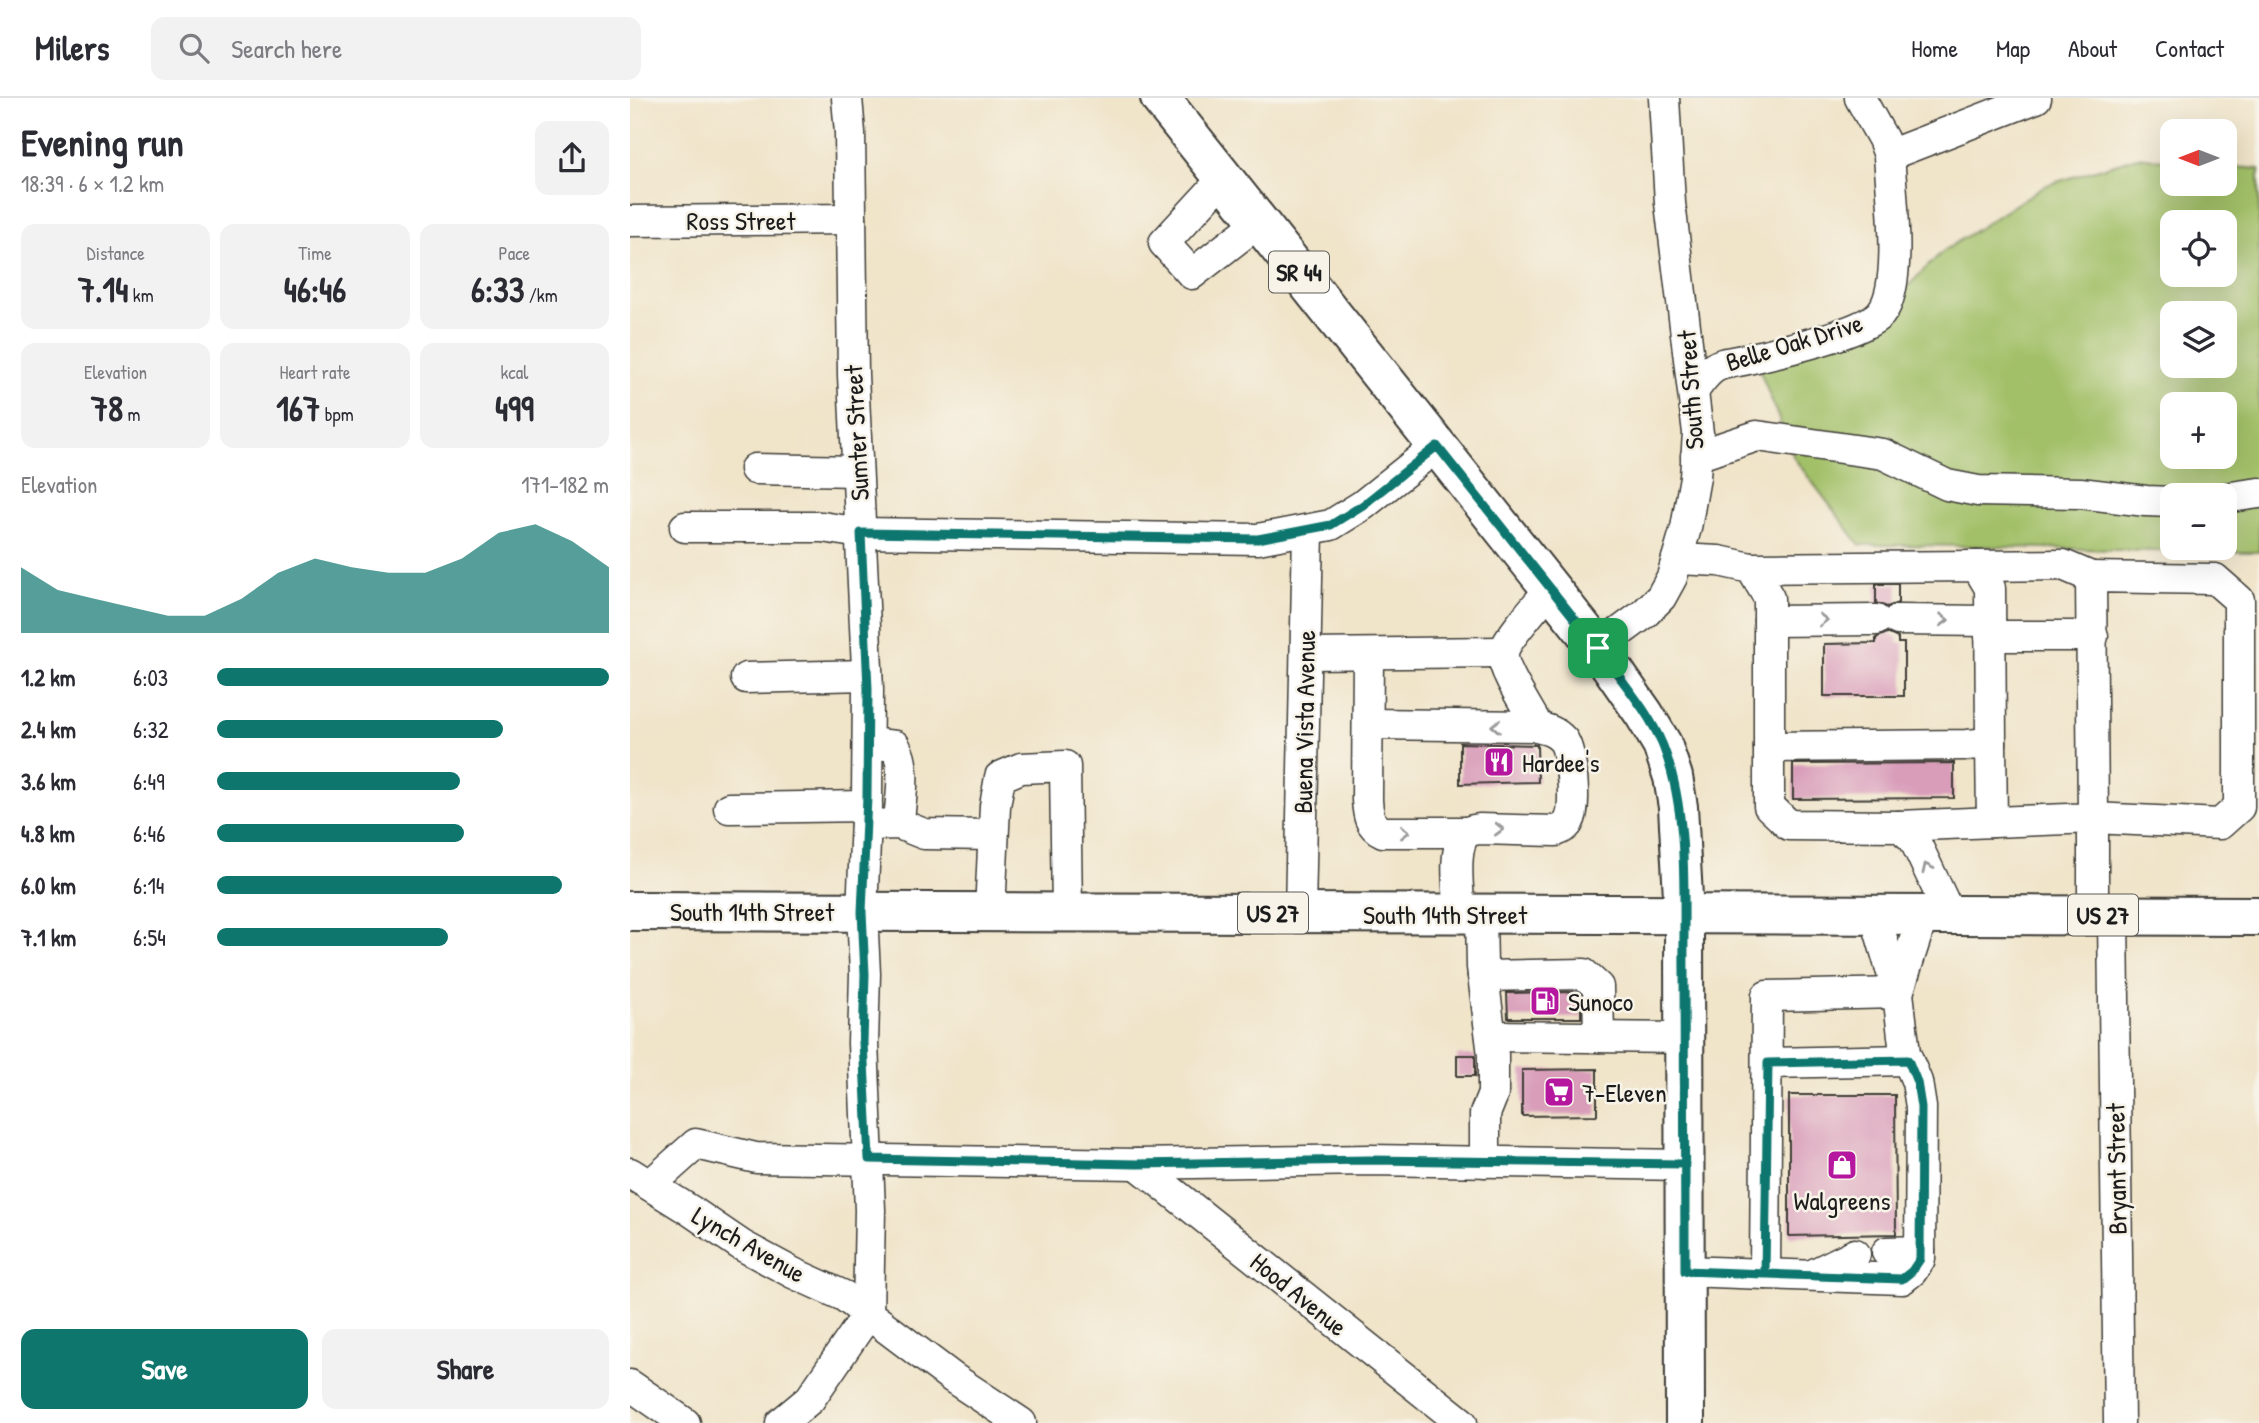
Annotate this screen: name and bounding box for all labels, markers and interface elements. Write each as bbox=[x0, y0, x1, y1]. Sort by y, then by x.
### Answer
search box bbox=[151, 17, 641, 80]
text: Milers bbox=[35, 26, 109, 70]
icon: search bbox=[175, 29, 213, 67]
text: Search here bbox=[231, 31, 342, 66]
text: Home bbox=[1911, 32, 1958, 64]
text: Map bbox=[1996, 32, 2030, 64]
text: About bbox=[2068, 32, 2117, 64]
text: Contact bbox=[2155, 32, 2224, 64]
text: Evening run bbox=[21, 116, 184, 168]
north arrow bbox=[2160, 119, 2236, 196]
map controls bbox=[2160, 119, 2237, 560]
button: share bbox=[535, 121, 609, 195]
text: 18:39 · 6 × 1.2 km bbox=[21, 168, 164, 199]
street label: Ross Street bbox=[687, 203, 796, 238]
button: locate bbox=[2160, 210, 2237, 287]
text: Distance bbox=[87, 240, 145, 266]
text: Time bbox=[298, 240, 332, 266]
text: Pace bbox=[499, 240, 530, 266]
road number: SR 44 bbox=[1269, 252, 1329, 292]
text: 7.14 bbox=[78, 266, 128, 313]
text: 46:46 bbox=[284, 266, 346, 313]
text: 6:33 bbox=[471, 266, 524, 313]
text: km bbox=[128, 282, 154, 308]
text: /km bbox=[524, 282, 558, 308]
button: layers bbox=[2160, 301, 2237, 378]
street label: Belle Oak Drive bbox=[1721, 305, 1867, 379]
street label: South Street bbox=[1668, 328, 1712, 451]
text: Elevation bbox=[84, 359, 147, 385]
text: Heart rate bbox=[280, 359, 350, 385]
text: kcal bbox=[500, 359, 528, 385]
street label: Sumter Street bbox=[835, 363, 877, 502]
text: 78 bbox=[91, 385, 123, 432]
text: 167 bbox=[276, 385, 320, 432]
text: 499 bbox=[495, 385, 534, 432]
button: + bbox=[2160, 392, 2237, 469]
text: m bbox=[123, 401, 141, 427]
text: bpm bbox=[320, 401, 354, 427]
text: Elevation bbox=[21, 469, 97, 500]
text: 171–182 m bbox=[521, 469, 609, 500]
button: − bbox=[2160, 483, 2237, 560]
one-way arrow bbox=[1818, 612, 1828, 628]
one-way arrow bbox=[1940, 612, 1950, 628]
pin bbox=[1568, 618, 1628, 678]
icon: arrive bbox=[1579, 629, 1617, 667]
street label: Buena Vista Avenue bbox=[1285, 630, 1323, 814]
text: 1.2 km bbox=[21, 662, 76, 693]
text: 6:03 bbox=[133, 662, 168, 693]
text: 2.4 km bbox=[21, 714, 76, 745]
text: 6:32 bbox=[133, 714, 169, 745]
one-way arrow bbox=[1491, 718, 1501, 734]
restaurant icon: Hardee's bbox=[1482, 745, 1516, 779]
place label: Hardee's bbox=[1522, 745, 1599, 780]
text: 3.6 km bbox=[21, 766, 76, 797]
text: 6:49 bbox=[133, 766, 165, 797]
text: 4.8 km bbox=[21, 818, 75, 849]
text: 6:46 bbox=[133, 818, 165, 849]
one-way arrow bbox=[1494, 822, 1505, 837]
one-way arrow bbox=[1401, 824, 1411, 840]
one-way arrow bbox=[1921, 863, 1935, 875]
text: 6.0 km bbox=[21, 870, 76, 901]
text: 6:14 bbox=[133, 870, 165, 901]
road number: US 27 bbox=[1238, 892, 1308, 934]
street label: South 14th Street bbox=[670, 894, 835, 929]
road number: US 27 bbox=[2068, 894, 2138, 936]
street label: South 14th Street bbox=[1363, 897, 1528, 932]
text: 7.1 km bbox=[21, 922, 76, 953]
text: 6:54 bbox=[133, 922, 166, 953]
fuel station icon: Sunoco bbox=[1528, 984, 1562, 1018]
place label: Sunoco bbox=[1568, 984, 1633, 1019]
supermarket icon: 7-Eleven bbox=[1542, 1075, 1576, 1109]
place label: 7-Eleven bbox=[1582, 1075, 1667, 1110]
street label: Bryant Street bbox=[2097, 1102, 2135, 1235]
shop icon: Walgreens bbox=[1825, 1148, 1859, 1182]
place label: Walgreens bbox=[1793, 1183, 1891, 1218]
street label: Lynch Avenue bbox=[686, 1198, 812, 1290]
street label: Hood Avenue bbox=[1243, 1244, 1355, 1344]
button: Save bbox=[21, 1329, 308, 1409]
button: Share bbox=[322, 1329, 609, 1409]

